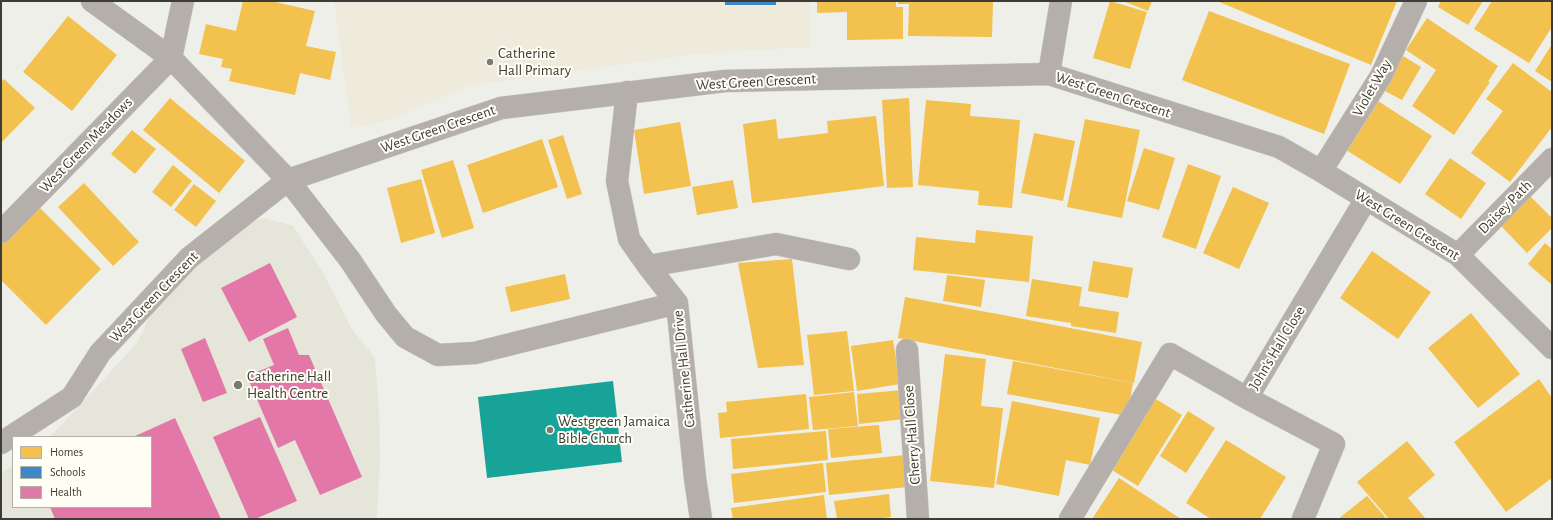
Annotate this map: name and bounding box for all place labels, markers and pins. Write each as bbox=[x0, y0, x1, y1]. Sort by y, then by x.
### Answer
place label: Catherine Hall Primary bbox=[498, 44, 571, 79]
marker: Catherine Hall Primary bbox=[485, 57, 495, 67]
place label: Catherine Hall Health Centre bbox=[247, 367, 331, 402]
marker: Catherine Hall Health Centre bbox=[232, 379, 244, 391]
place label: Westgreen Jamaica Bible Church bbox=[558, 412, 670, 447]
marker: Westgreen Jamaica Bible Church bbox=[545, 425, 555, 435]

